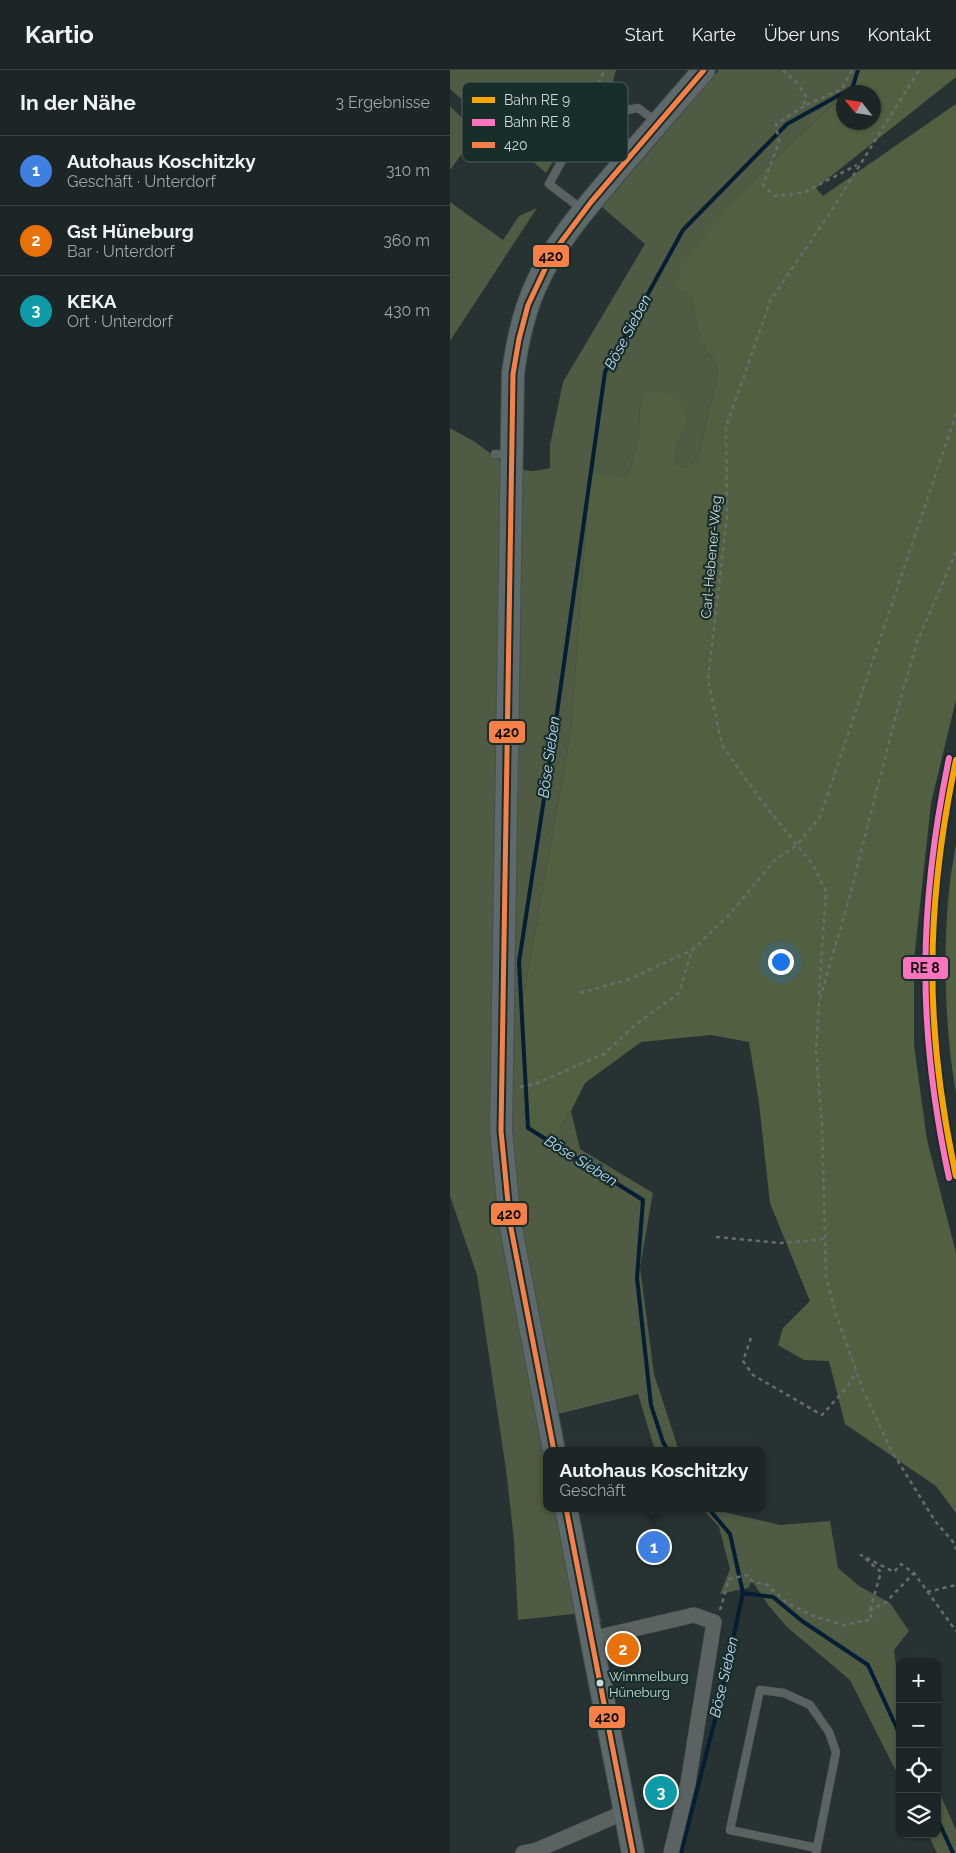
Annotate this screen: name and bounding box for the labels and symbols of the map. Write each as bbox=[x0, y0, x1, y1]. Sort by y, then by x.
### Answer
legend bbox=[462, 82, 628, 162]
north arrow bbox=[836, 85, 881, 130]
text: Bahn RE 9 bbox=[504, 92, 570, 108]
text: Bahn RE 8 bbox=[504, 114, 570, 130]
text: 420 bbox=[504, 137, 528, 153]
line badge: 420 bbox=[532, 244, 570, 268]
text: 420 bbox=[539, 248, 563, 264]
water label: Böse Sieben bbox=[601, 291, 655, 373]
street label: Carl-Hebener-Weg bbox=[698, 495, 724, 619]
water label: Böse Sieben bbox=[534, 715, 564, 799]
line badge: 420 bbox=[488, 720, 526, 744]
text: 420 bbox=[495, 724, 519, 740]
your location bbox=[768, 949, 794, 975]
line badge: RE 8 bbox=[902, 956, 949, 980]
text: RE 8 bbox=[910, 960, 940, 976]
water label: Böse Sieben bbox=[541, 1132, 621, 1190]
line badge: 420 bbox=[490, 1202, 528, 1226]
text: 420 bbox=[497, 1206, 521, 1222]
pin: 1 bbox=[638, 1528, 670, 1566]
pin: 2 bbox=[607, 1630, 639, 1668]
water label: Böse Sieben bbox=[706, 1635, 742, 1719]
place label: Wimmelburg Hüneburg bbox=[609, 1669, 689, 1700]
marker: Wimmelburg Hüneburg bbox=[595, 1678, 605, 1688]
line badge: 420 bbox=[588, 1705, 626, 1729]
text: 420 bbox=[595, 1709, 619, 1725]
pin: 3 bbox=[645, 1773, 677, 1811]

